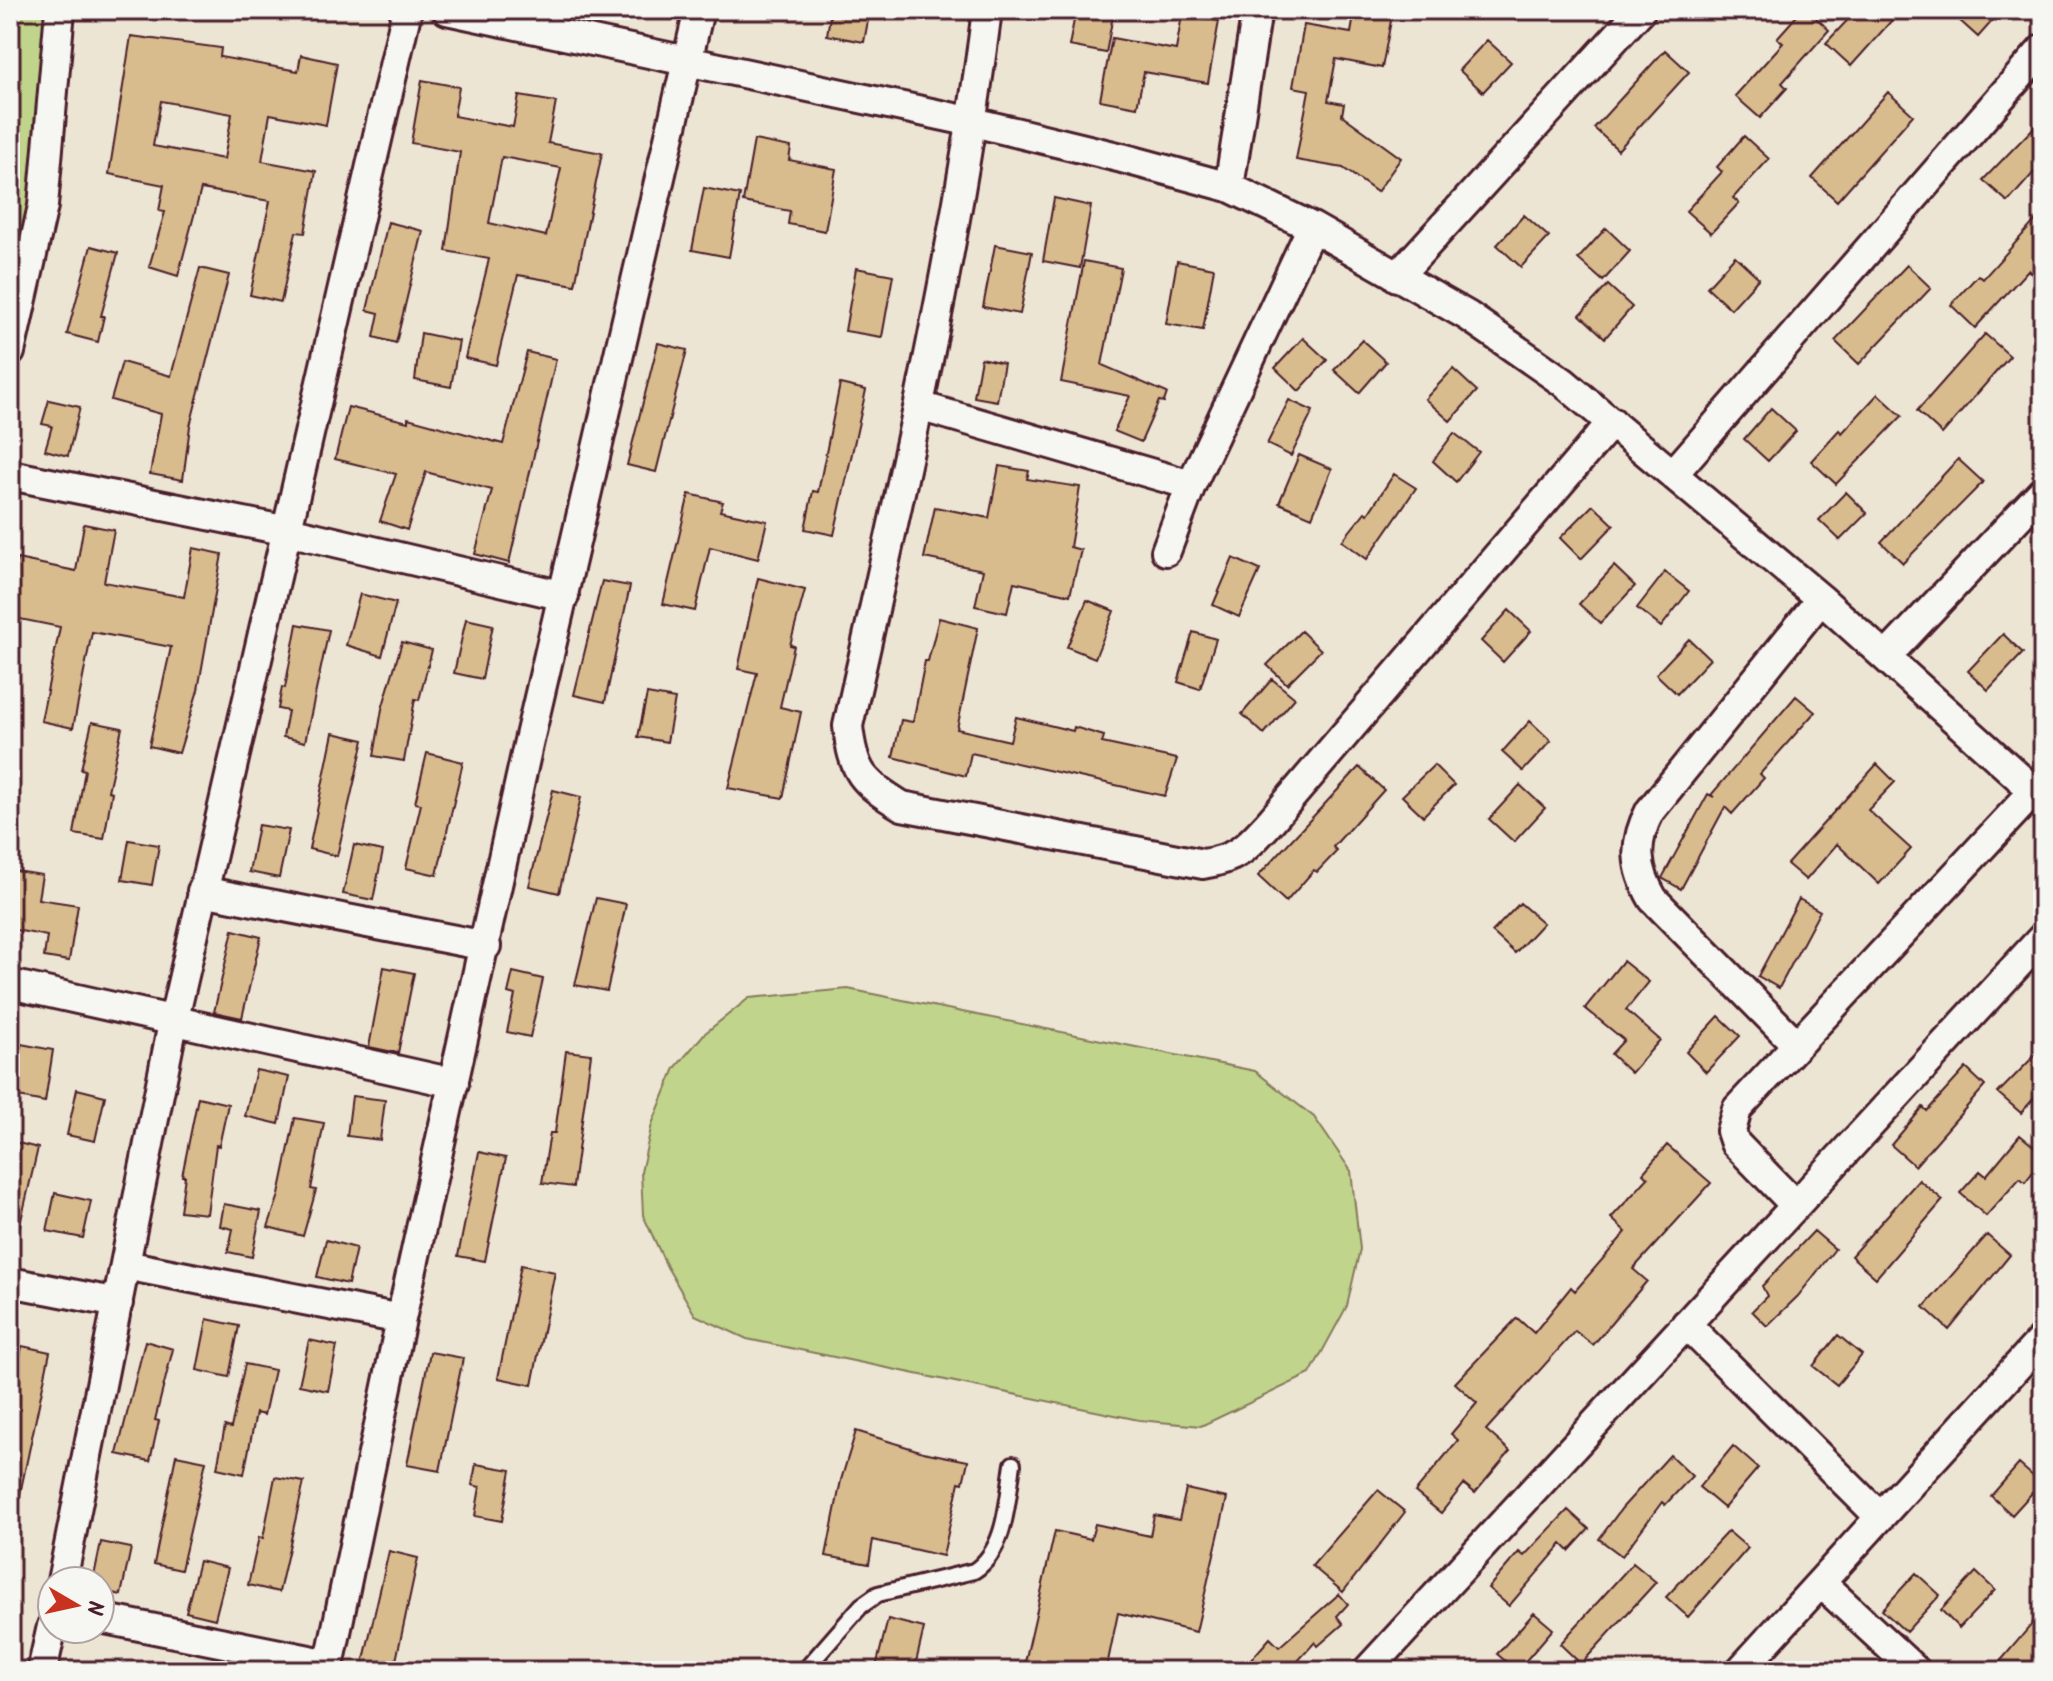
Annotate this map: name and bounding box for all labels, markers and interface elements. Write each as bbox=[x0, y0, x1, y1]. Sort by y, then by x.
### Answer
north arrow bbox=[36, 1565, 116, 1645]
text: N bbox=[75, 1598, 112, 1617]

